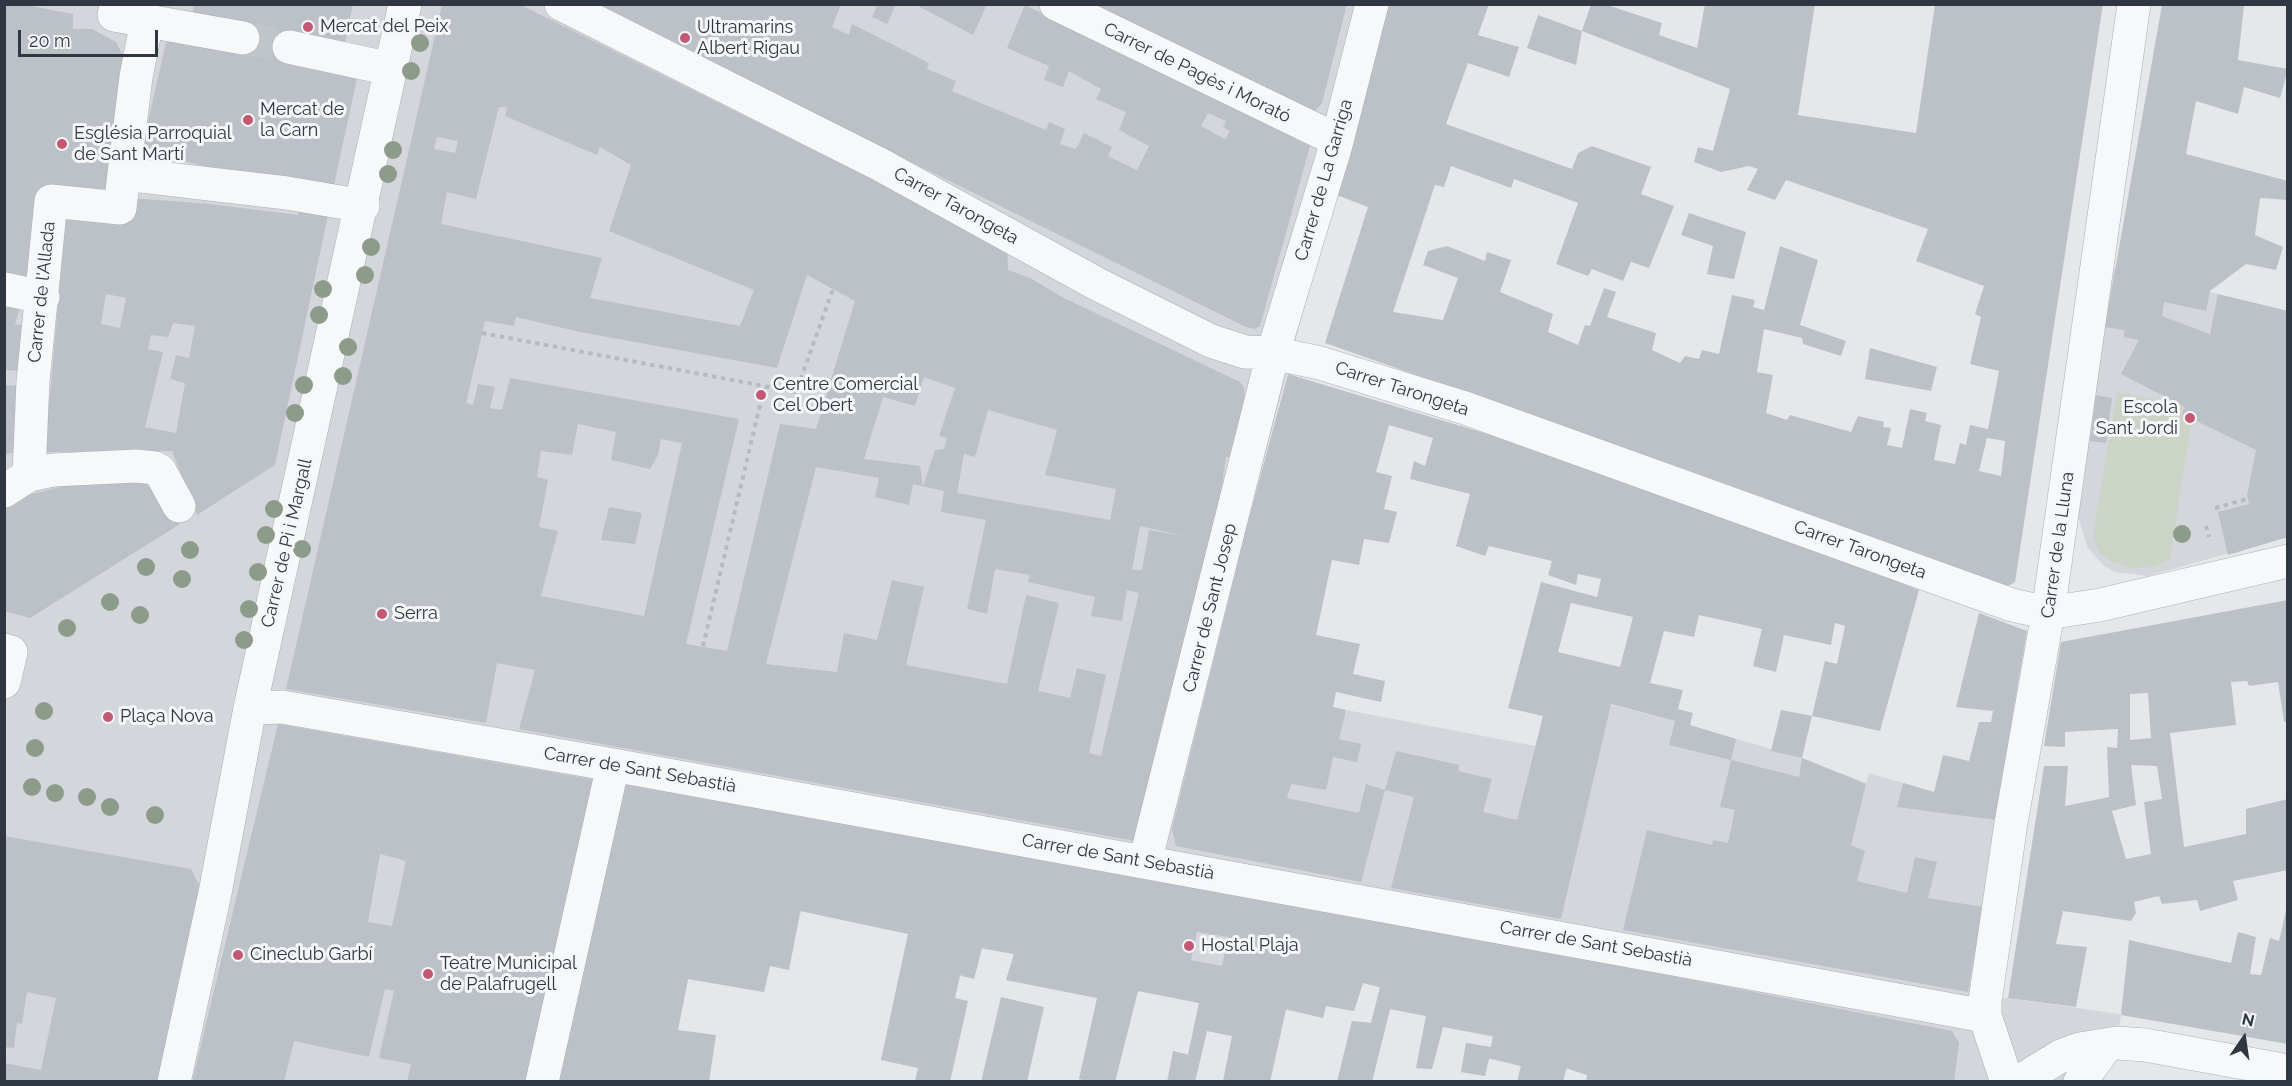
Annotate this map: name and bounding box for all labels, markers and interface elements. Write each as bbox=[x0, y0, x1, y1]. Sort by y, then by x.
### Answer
place label: Mercat del Peix bbox=[320, 16, 448, 38]
place label: Ultramarins Albert Rigau bbox=[697, 17, 800, 60]
scale bar bbox=[21, 18, 160, 56]
street label: Carrer de Pagès i Morató bbox=[1100, 18, 1294, 128]
marker: Mercat del Peix bbox=[301, 20, 315, 34]
text: 20 m bbox=[29, 30, 71, 51]
marker: Ultramarins Albert Rigau bbox=[678, 31, 692, 45]
street label: Carrer de La Garriga bbox=[1291, 97, 1357, 263]
place label: Mercat de la Carn bbox=[260, 99, 344, 142]
marker: Mercat de la Carn bbox=[241, 113, 255, 127]
place label: Església Parroquial de Sant Martí bbox=[74, 123, 232, 166]
marker: Església Parroquial de Sant Martí bbox=[55, 137, 69, 151]
street label: Carrer Tarongeta bbox=[890, 163, 1022, 249]
street label: Carrer de l'Allada bbox=[24, 220, 60, 364]
street label: Carrer Tarongeta bbox=[1332, 357, 1472, 421]
place label: Centre Comercial Cel Obert bbox=[773, 374, 918, 416]
marker: Centre Comercial Cel Obert bbox=[754, 388, 768, 402]
place label: Escola Sant Jordi bbox=[2096, 397, 2178, 440]
marker: Escola Sant Jordi bbox=[2183, 411, 2197, 425]
street label: Carrer de Pi i Margall bbox=[257, 456, 317, 630]
street label: Carrer de la Lluna bbox=[2037, 470, 2079, 620]
street label: Carrer Tarongeta bbox=[1791, 516, 1929, 584]
street label: Carrer de Sant Josep bbox=[1179, 521, 1241, 695]
place label: Serra bbox=[394, 603, 438, 625]
marker: Serra bbox=[375, 607, 389, 621]
place label: Plaça Nova bbox=[120, 706, 213, 728]
marker: Plaça Nova bbox=[101, 710, 115, 724]
street label: Carrer de Sant Sebastià bbox=[542, 742, 738, 798]
street label: Carrer de Sant Sebastià bbox=[1020, 829, 1216, 885]
street label: Carrer de Sant Sebastià bbox=[1498, 916, 1694, 972]
place label: Hostal Plaja bbox=[1201, 935, 1299, 957]
marker: Hostal Plaja bbox=[1182, 939, 1196, 953]
place label: Cineclub Garbí bbox=[250, 944, 373, 966]
marker: Cineclub Garbí bbox=[231, 948, 245, 962]
place label: Teatre Municipal de Palafrugell bbox=[440, 953, 577, 996]
marker: Teatre Municipal de Palafrugell bbox=[421, 967, 435, 981]
north arrow bbox=[2214, 1008, 2274, 1068]
text: N bbox=[2240, 1009, 2256, 1031]

